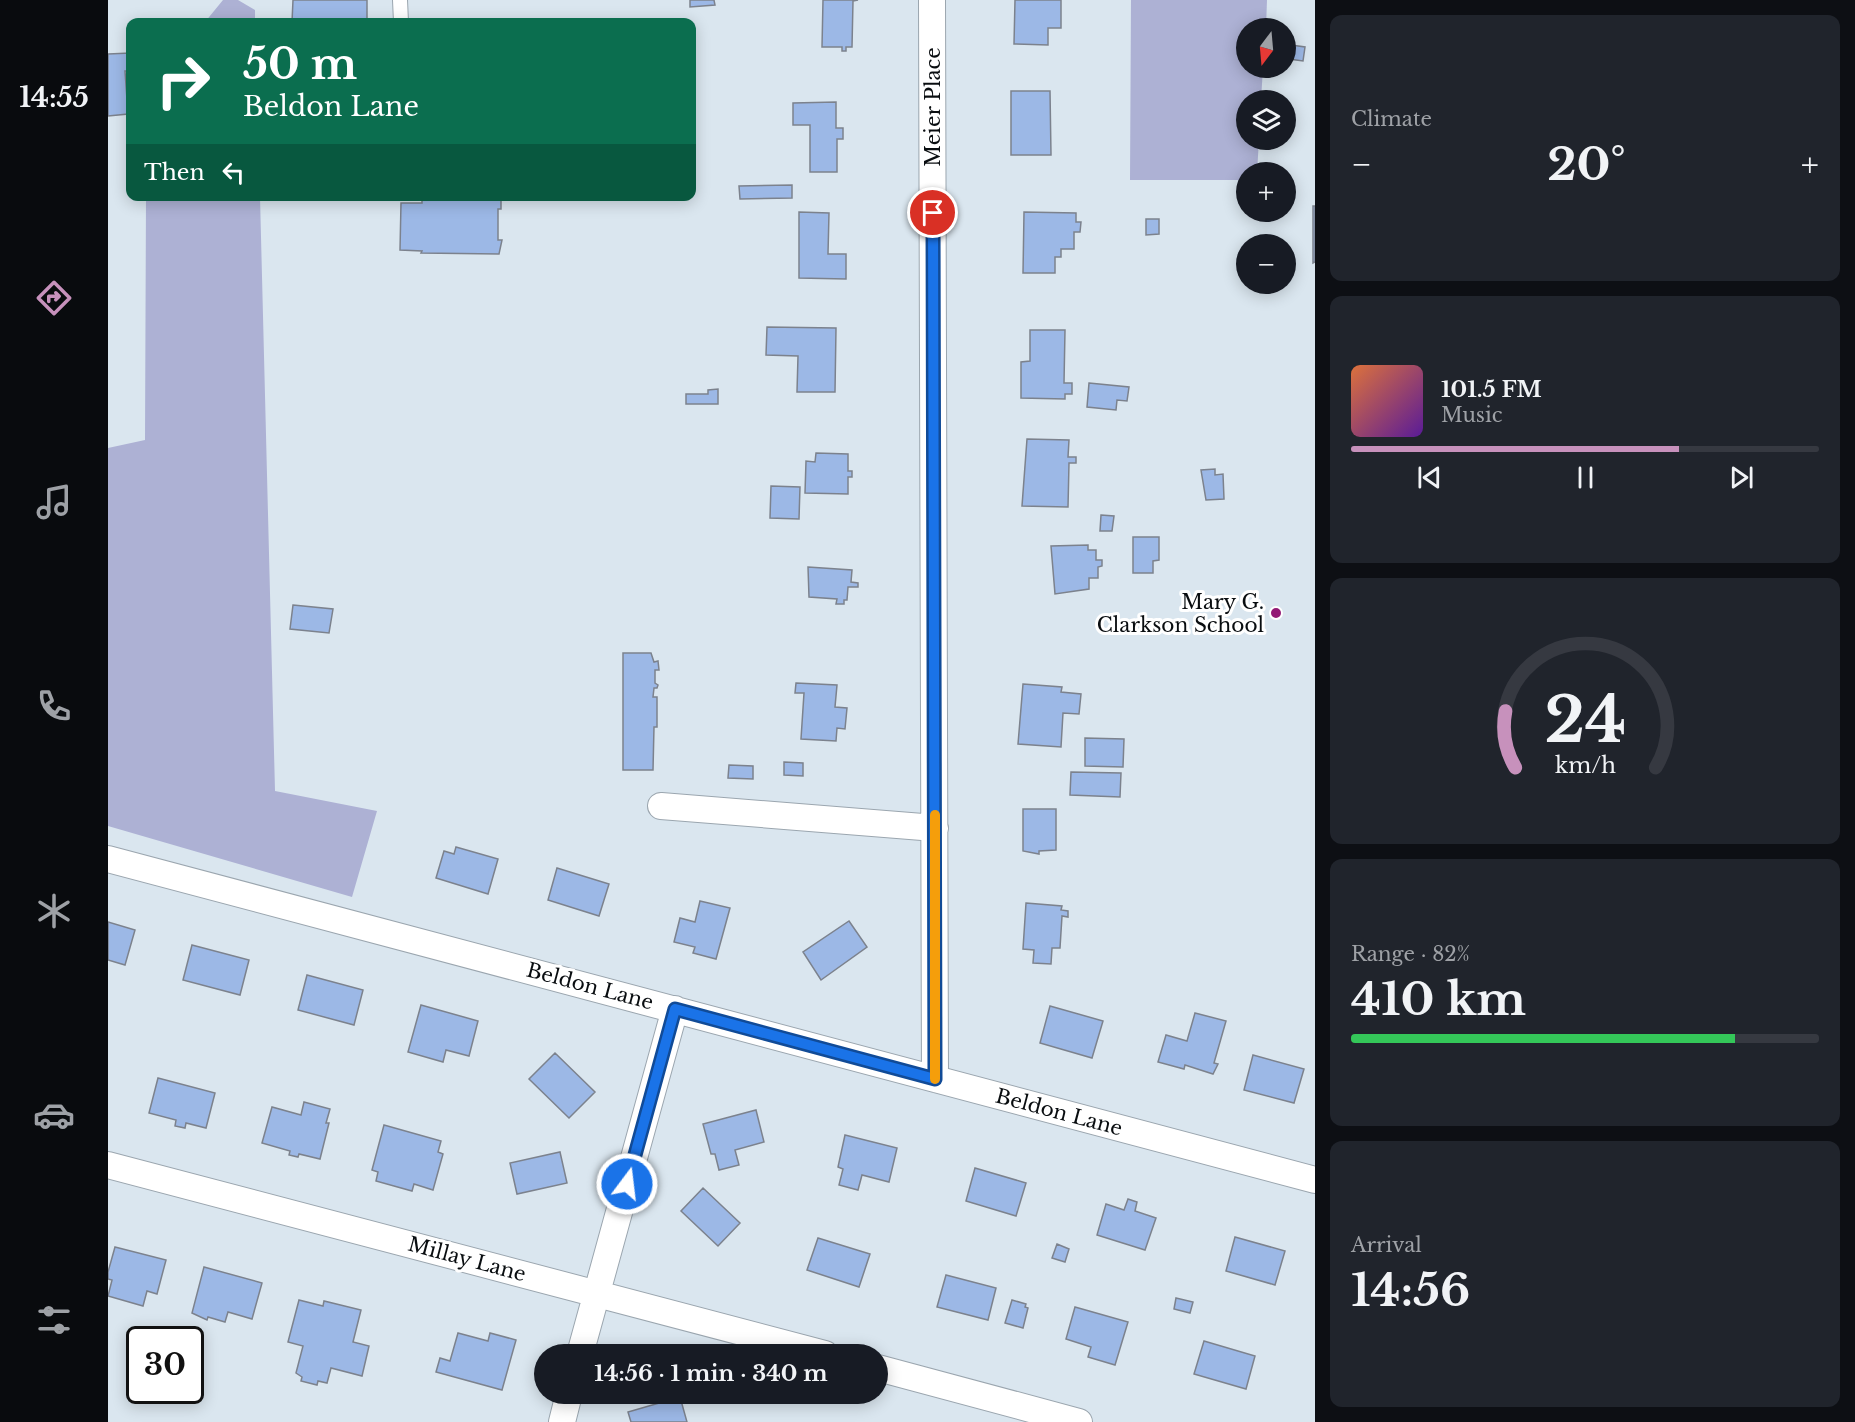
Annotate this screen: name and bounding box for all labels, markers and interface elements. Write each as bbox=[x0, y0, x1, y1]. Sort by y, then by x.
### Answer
north arrow bbox=[1236, 18, 1296, 78]
map controls bbox=[1236, 18, 1296, 294]
text: 50 m bbox=[243, 38, 357, 90]
icon: right bbox=[144, 42, 222, 120]
street label: Meier Place bbox=[921, 47, 945, 167]
text: 14:55 bbox=[19, 81, 89, 114]
text: Beldon Lane bbox=[243, 90, 419, 123]
button: layers bbox=[1236, 90, 1296, 150]
text: Climate bbox=[1351, 107, 1432, 131]
text: 20° bbox=[1547, 136, 1626, 192]
text: − bbox=[1351, 144, 1372, 185]
text: + bbox=[1801, 144, 1819, 185]
icon: left bbox=[217, 156, 250, 189]
text: Then bbox=[144, 159, 205, 186]
button: + bbox=[1236, 162, 1296, 222]
pin bbox=[907, 187, 958, 238]
icon: arrive bbox=[916, 196, 949, 229]
button: − bbox=[1236, 234, 1296, 294]
icon: directions bbox=[33, 277, 75, 319]
text: 101.5 FM bbox=[1441, 376, 1542, 403]
text: Music bbox=[1441, 403, 1502, 427]
icon: previous bbox=[1413, 461, 1446, 494]
icon: pause bbox=[1569, 461, 1602, 494]
icon: next bbox=[1725, 461, 1758, 494]
icon: music bbox=[33, 481, 75, 523]
place label: Mary G. Clarkson School bbox=[1097, 590, 1264, 637]
marker: Mary G. Clarkson School bbox=[1269, 606, 1283, 620]
text: 24 bbox=[1544, 681, 1626, 759]
icon: phone bbox=[33, 685, 75, 727]
text: km/h bbox=[1555, 752, 1616, 779]
icon: climate bbox=[33, 890, 75, 932]
text: Range · 82% bbox=[1351, 942, 1470, 966]
street label: Beldon Lane bbox=[524, 958, 656, 1014]
text: 410 km bbox=[1351, 971, 1526, 1027]
street label: Beldon Lane bbox=[993, 1084, 1125, 1140]
icon: car bbox=[33, 1094, 75, 1136]
position arrow bbox=[595, 1152, 659, 1216]
street label: Millay Lane bbox=[405, 1232, 529, 1286]
text: Arrival bbox=[1351, 1233, 1422, 1257]
text: 14:56 bbox=[1351, 1262, 1470, 1318]
icon: filters bbox=[33, 1299, 75, 1341]
speed limit sign: 30 bbox=[126, 1326, 204, 1404]
text: 14:56 · 1 min · 340 m bbox=[594, 1360, 828, 1387]

